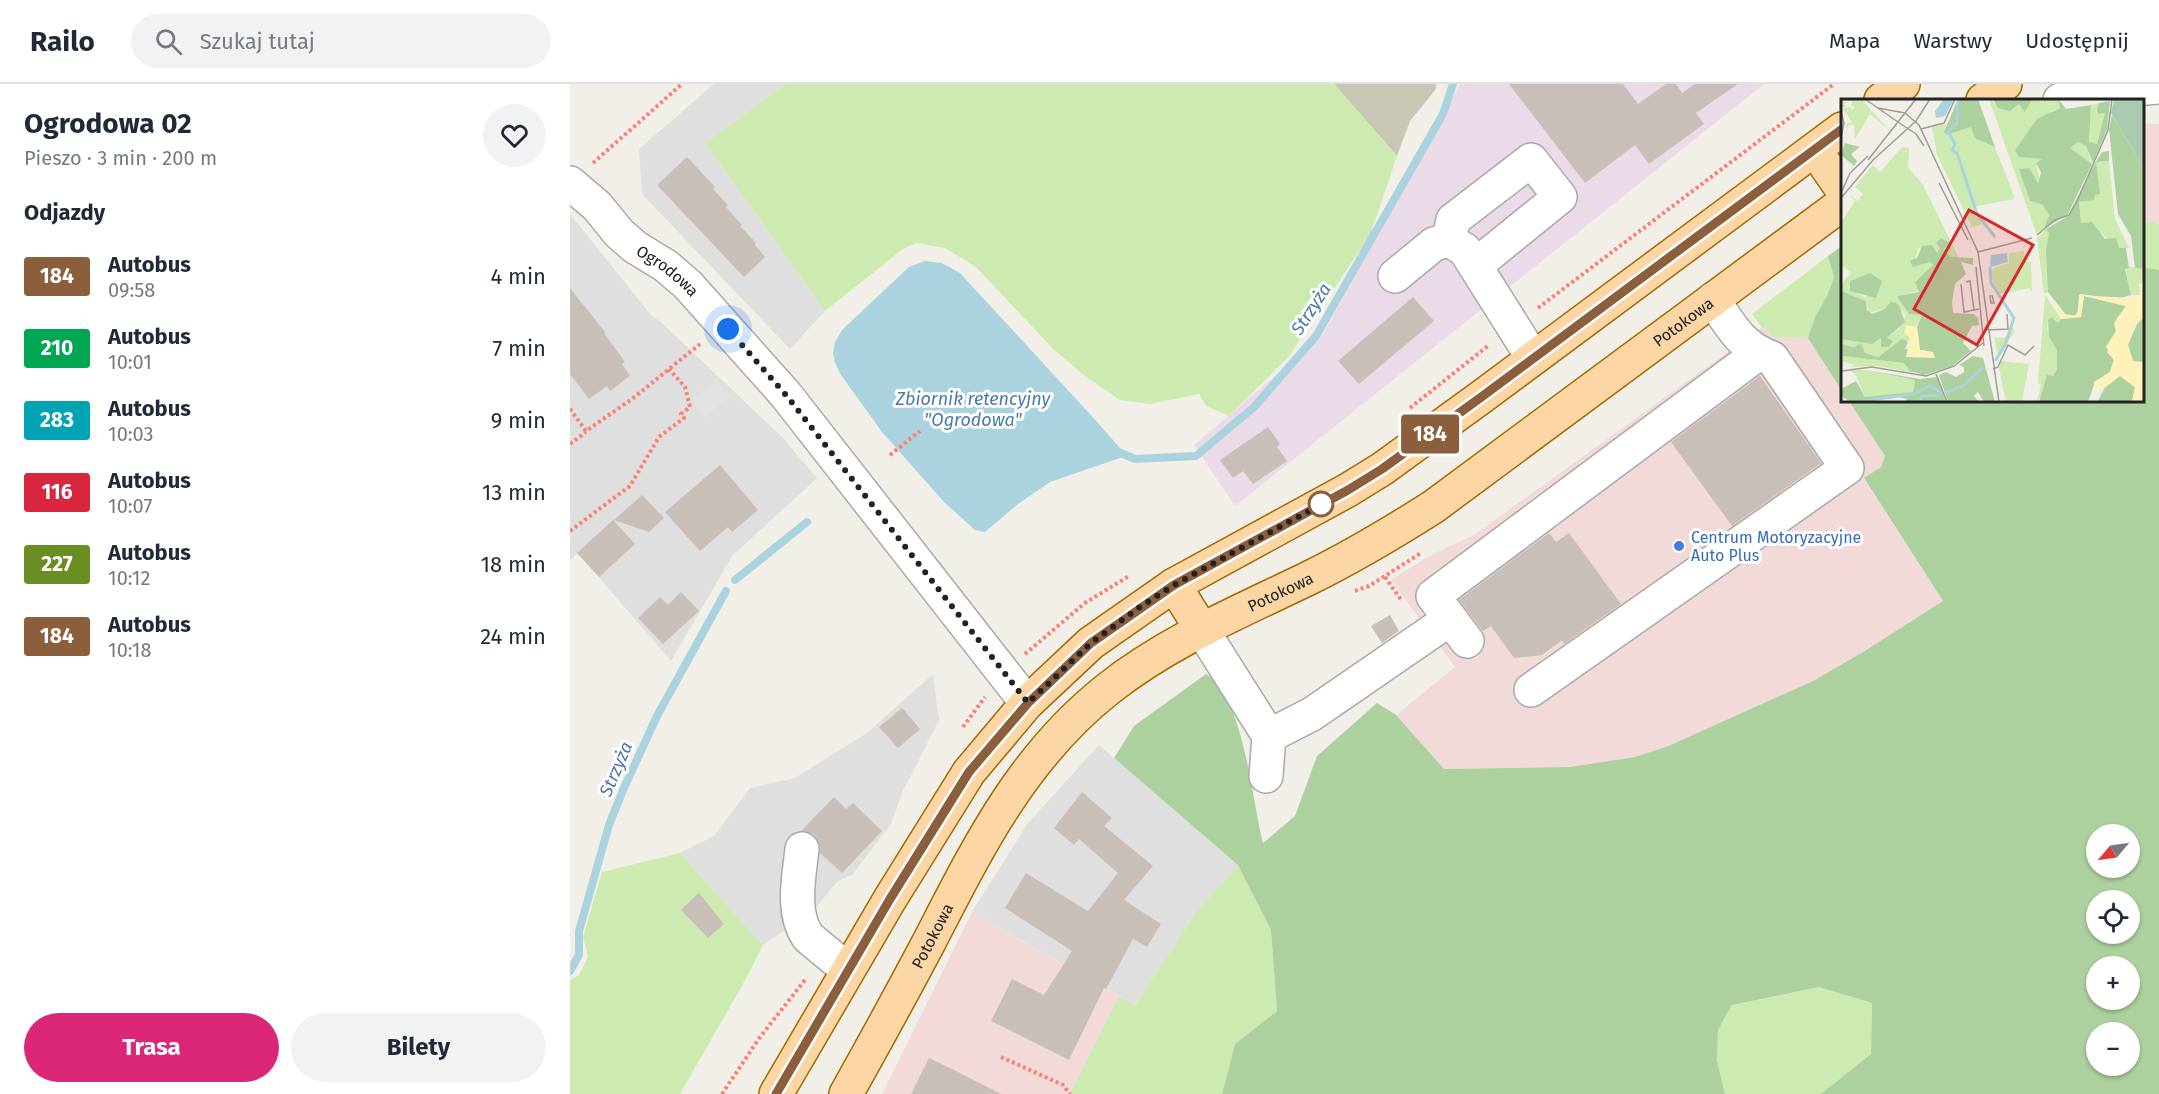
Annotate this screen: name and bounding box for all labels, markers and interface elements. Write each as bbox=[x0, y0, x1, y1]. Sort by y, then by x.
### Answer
search box bbox=[131, 14, 551, 68]
text: Railo bbox=[30, 25, 95, 58]
icon: search bbox=[152, 25, 185, 58]
text: Szukaj tutaj bbox=[200, 28, 315, 55]
text: Mapa bbox=[1829, 28, 1880, 54]
text: Warstwy bbox=[1913, 28, 1992, 54]
text: Udostępnij bbox=[2025, 28, 2129, 54]
inset map bbox=[1841, 99, 2144, 402]
button: heart bbox=[483, 104, 546, 167]
text: Ogrodowa 02 bbox=[24, 107, 192, 140]
text: Pieszo · 3 min · 200 m bbox=[24, 146, 217, 170]
text: Odjazdy bbox=[24, 199, 105, 226]
street label: Ogrodowa bbox=[633, 241, 703, 300]
text: Autobus bbox=[108, 251, 191, 278]
text: 184 bbox=[40, 263, 74, 289]
text: 4 min bbox=[491, 263, 546, 290]
text: 09:58 bbox=[108, 278, 155, 302]
water label: Strzyża bbox=[1286, 279, 1336, 340]
street label: Potokowa bbox=[1649, 293, 1717, 350]
your location bbox=[713, 314, 743, 344]
text: Autobus bbox=[108, 323, 191, 350]
text: 210 bbox=[41, 335, 73, 361]
text: 7 min bbox=[492, 335, 546, 362]
text: 10:01 bbox=[108, 350, 152, 374]
water label: Zbiornik retencyjny "Ogrodowa" bbox=[895, 388, 1052, 431]
text: Autobus bbox=[108, 395, 191, 422]
text: 283 bbox=[40, 407, 74, 433]
text: 9 min bbox=[491, 407, 546, 434]
line badge: 184 bbox=[1396, 414, 1464, 454]
text: 184 bbox=[1413, 421, 1447, 447]
text: 10:03 bbox=[108, 422, 154, 446]
text: Autobus bbox=[108, 467, 191, 494]
text: 116 bbox=[42, 479, 72, 505]
text: 13 min bbox=[482, 479, 546, 506]
unlabelled marker bbox=[1308, 491, 1334, 517]
text: 10:07 bbox=[108, 494, 152, 518]
place label: Centrum Motoryzacyjne Auto Plus bbox=[1691, 528, 1861, 565]
text: Autobus bbox=[108, 539, 191, 566]
marker: Centrum Motoryzacyjne Auto Plus bbox=[1672, 539, 1686, 553]
text: 227 bbox=[41, 551, 73, 577]
text: 18 min bbox=[481, 551, 546, 578]
text: 10:12 bbox=[108, 566, 150, 590]
street label: Potokowa bbox=[1244, 568, 1316, 615]
text: Autobus bbox=[108, 611, 191, 638]
text: 184 bbox=[40, 623, 74, 649]
text: 24 min bbox=[480, 623, 546, 650]
text: 10:18 bbox=[108, 638, 152, 662]
water label: Strzyża bbox=[594, 738, 637, 801]
north arrow bbox=[2086, 824, 2140, 878]
map controls bbox=[2086, 824, 2140, 1076]
button: locate bbox=[2086, 890, 2140, 944]
street label: Potokowa bbox=[907, 900, 957, 972]
button: + bbox=[2086, 956, 2140, 1010]
button: Trasa bbox=[24, 1013, 279, 1082]
button: Bilety bbox=[291, 1013, 546, 1082]
button: − bbox=[2086, 1022, 2140, 1076]

